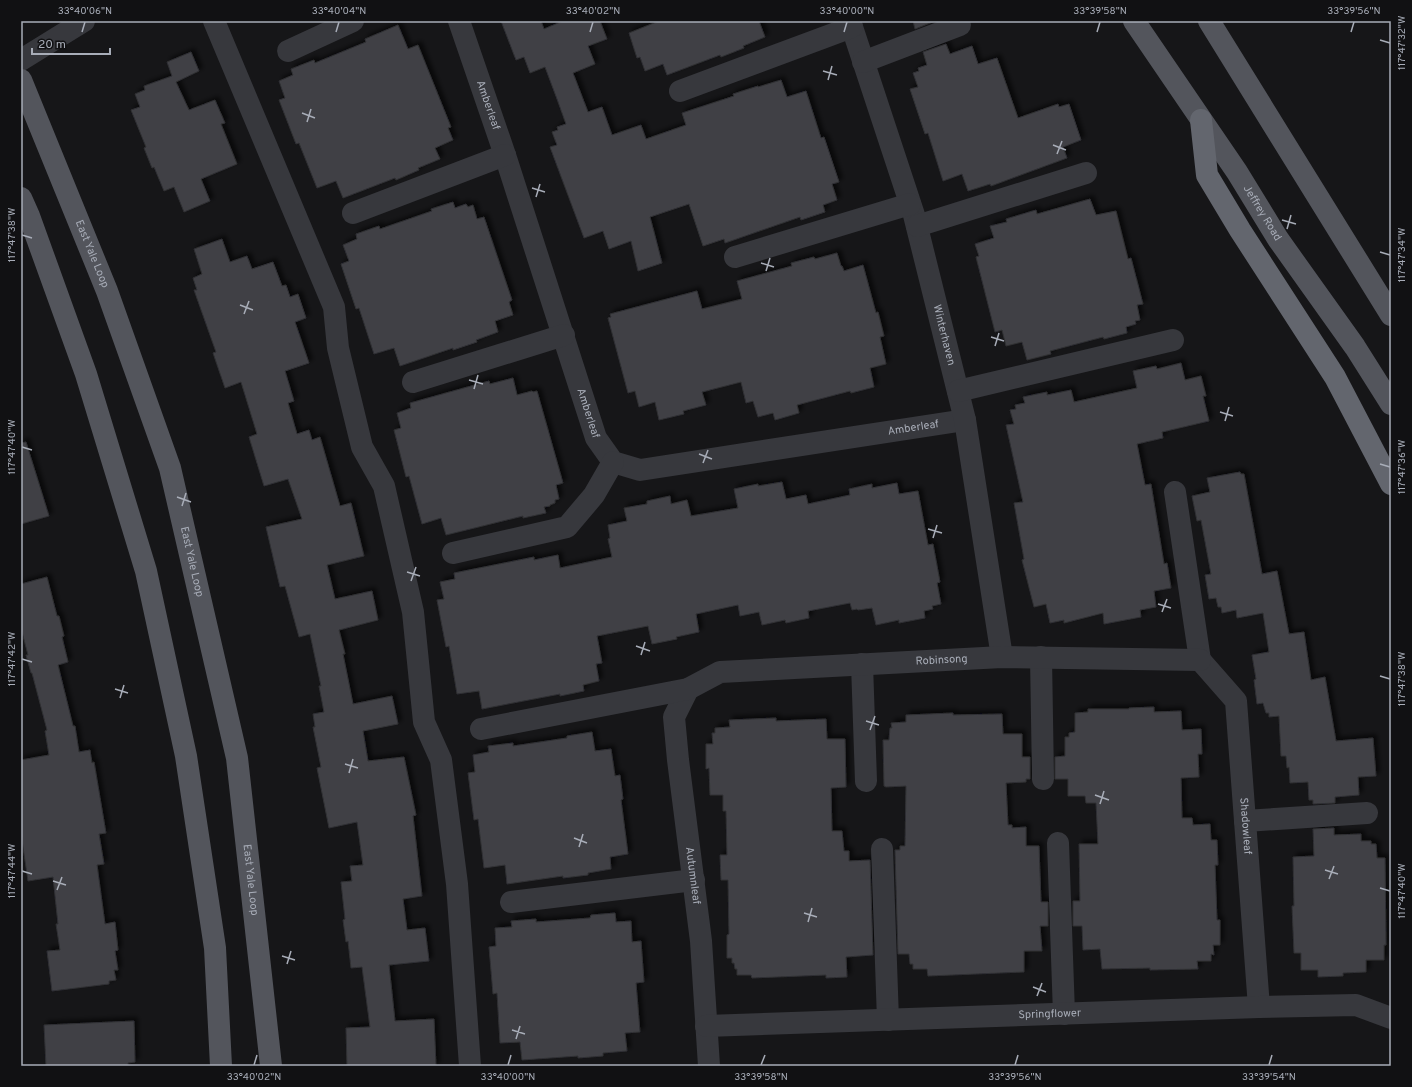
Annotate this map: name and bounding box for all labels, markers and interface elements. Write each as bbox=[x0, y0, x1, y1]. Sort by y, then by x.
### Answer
text: 33°40'06"N bbox=[58, 5, 112, 18]
text: 33°40'04"N bbox=[312, 5, 366, 18]
text: 33°40'02"N bbox=[566, 5, 620, 18]
text: 33°40'00"N bbox=[820, 5, 874, 18]
text: 33°39'58"N bbox=[1073, 5, 1127, 18]
text: 33°39'56"N bbox=[1327, 5, 1381, 18]
text: 117°47'32"W bbox=[1396, 16, 1409, 70]
scale bar bbox=[32, 30, 110, 56]
text: 20 m bbox=[38, 37, 66, 53]
street label: Amberleaf bbox=[473, 78, 503, 132]
street label: Jeffrey Road bbox=[1240, 183, 1285, 244]
text: 117°47'38"W bbox=[6, 208, 19, 262]
street label: East Yale Loop bbox=[72, 218, 112, 290]
text: 117°47'34"W bbox=[1396, 228, 1409, 282]
street label: Winterhaven bbox=[930, 303, 958, 367]
street label: Amberleaf bbox=[573, 387, 603, 440]
street label: Amberleaf bbox=[887, 417, 940, 439]
text: 117°47'40"W bbox=[6, 419, 19, 475]
text: 117°47'36"W bbox=[1396, 440, 1409, 494]
street label: East Yale Loop bbox=[177, 525, 207, 598]
text: 117°47'42"W bbox=[6, 632, 19, 686]
street label: Robinsong bbox=[915, 652, 968, 669]
text: 117°47'38"W bbox=[1396, 652, 1409, 706]
street label: Shadowleaf bbox=[1236, 797, 1255, 855]
text: 117°47'44"W bbox=[6, 843, 19, 899]
street label: East Yale Loop bbox=[240, 843, 261, 916]
street label: Autumnleaf bbox=[682, 846, 703, 905]
text: 117°47'40"W bbox=[1396, 863, 1409, 919]
street label: Springflower bbox=[1018, 1006, 1082, 1022]
text: 33°40'02"N bbox=[227, 1071, 281, 1084]
text: 33°40'00"N bbox=[481, 1071, 535, 1084]
text: 33°39'58"N bbox=[734, 1071, 788, 1084]
text: 33°39'56"N bbox=[988, 1071, 1042, 1084]
text: 33°39'54"N bbox=[1242, 1071, 1296, 1084]

